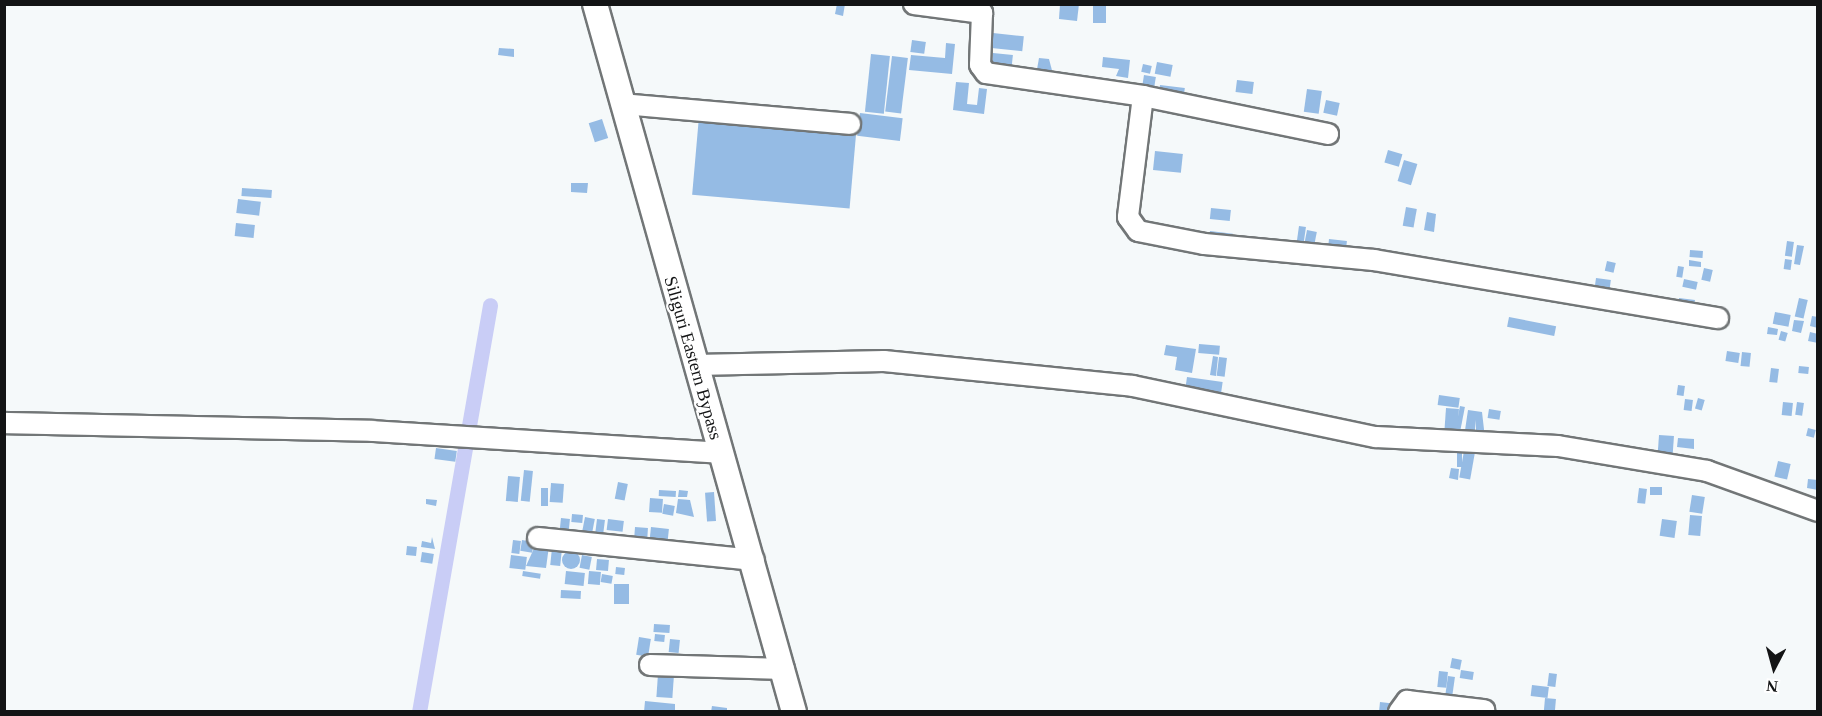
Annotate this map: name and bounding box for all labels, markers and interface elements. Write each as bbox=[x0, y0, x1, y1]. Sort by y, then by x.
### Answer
street label: Siliguri Eastern Bypass bbox=[659, 274, 727, 442]
north arrow bbox=[1744, 638, 1804, 698]
text: N bbox=[1765, 677, 1779, 695]

